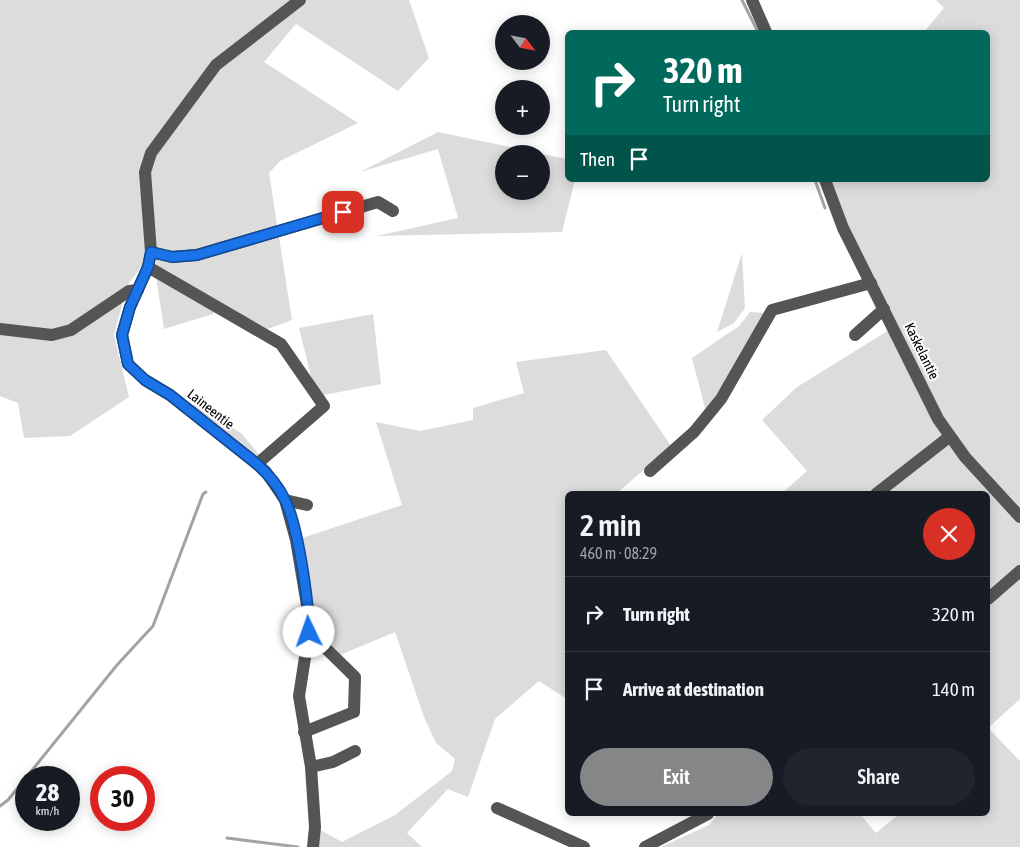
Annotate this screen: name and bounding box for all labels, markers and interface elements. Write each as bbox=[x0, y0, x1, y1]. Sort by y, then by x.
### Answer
north arrow bbox=[495, 15, 550, 70]
map controls bbox=[495, 15, 550, 200]
icon: right bbox=[580, 50, 645, 115]
text: 320 m bbox=[663, 50, 742, 90]
button: + bbox=[495, 80, 550, 135]
text: Turn right bbox=[663, 91, 740, 117]
button: − bbox=[495, 145, 550, 200]
icon: arrive bbox=[625, 145, 653, 173]
text: Then bbox=[580, 148, 615, 170]
pin bbox=[322, 191, 364, 233]
icon: arrive bbox=[329, 198, 357, 226]
street label: Kaskelantie bbox=[901, 320, 943, 382]
street label: Laineentie bbox=[184, 386, 238, 432]
text: 2 min bbox=[580, 508, 641, 542]
button: close bbox=[923, 508, 975, 560]
text: 460 m · 08:29 bbox=[580, 544, 657, 562]
icon: right bbox=[580, 600, 608, 628]
text: Turn right bbox=[623, 603, 690, 625]
text: 320 m bbox=[932, 603, 975, 625]
position arrow bbox=[282, 605, 334, 657]
icon: arrive bbox=[580, 675, 608, 703]
text: Arrive at destination bbox=[623, 678, 764, 700]
text: 140 m bbox=[932, 678, 975, 700]
button: Exit bbox=[580, 748, 773, 806]
button: Share bbox=[783, 748, 975, 806]
speed limit sign: 30 bbox=[90, 766, 155, 831]
text: 28 bbox=[36, 778, 59, 806]
text: km/h bbox=[36, 804, 59, 818]

